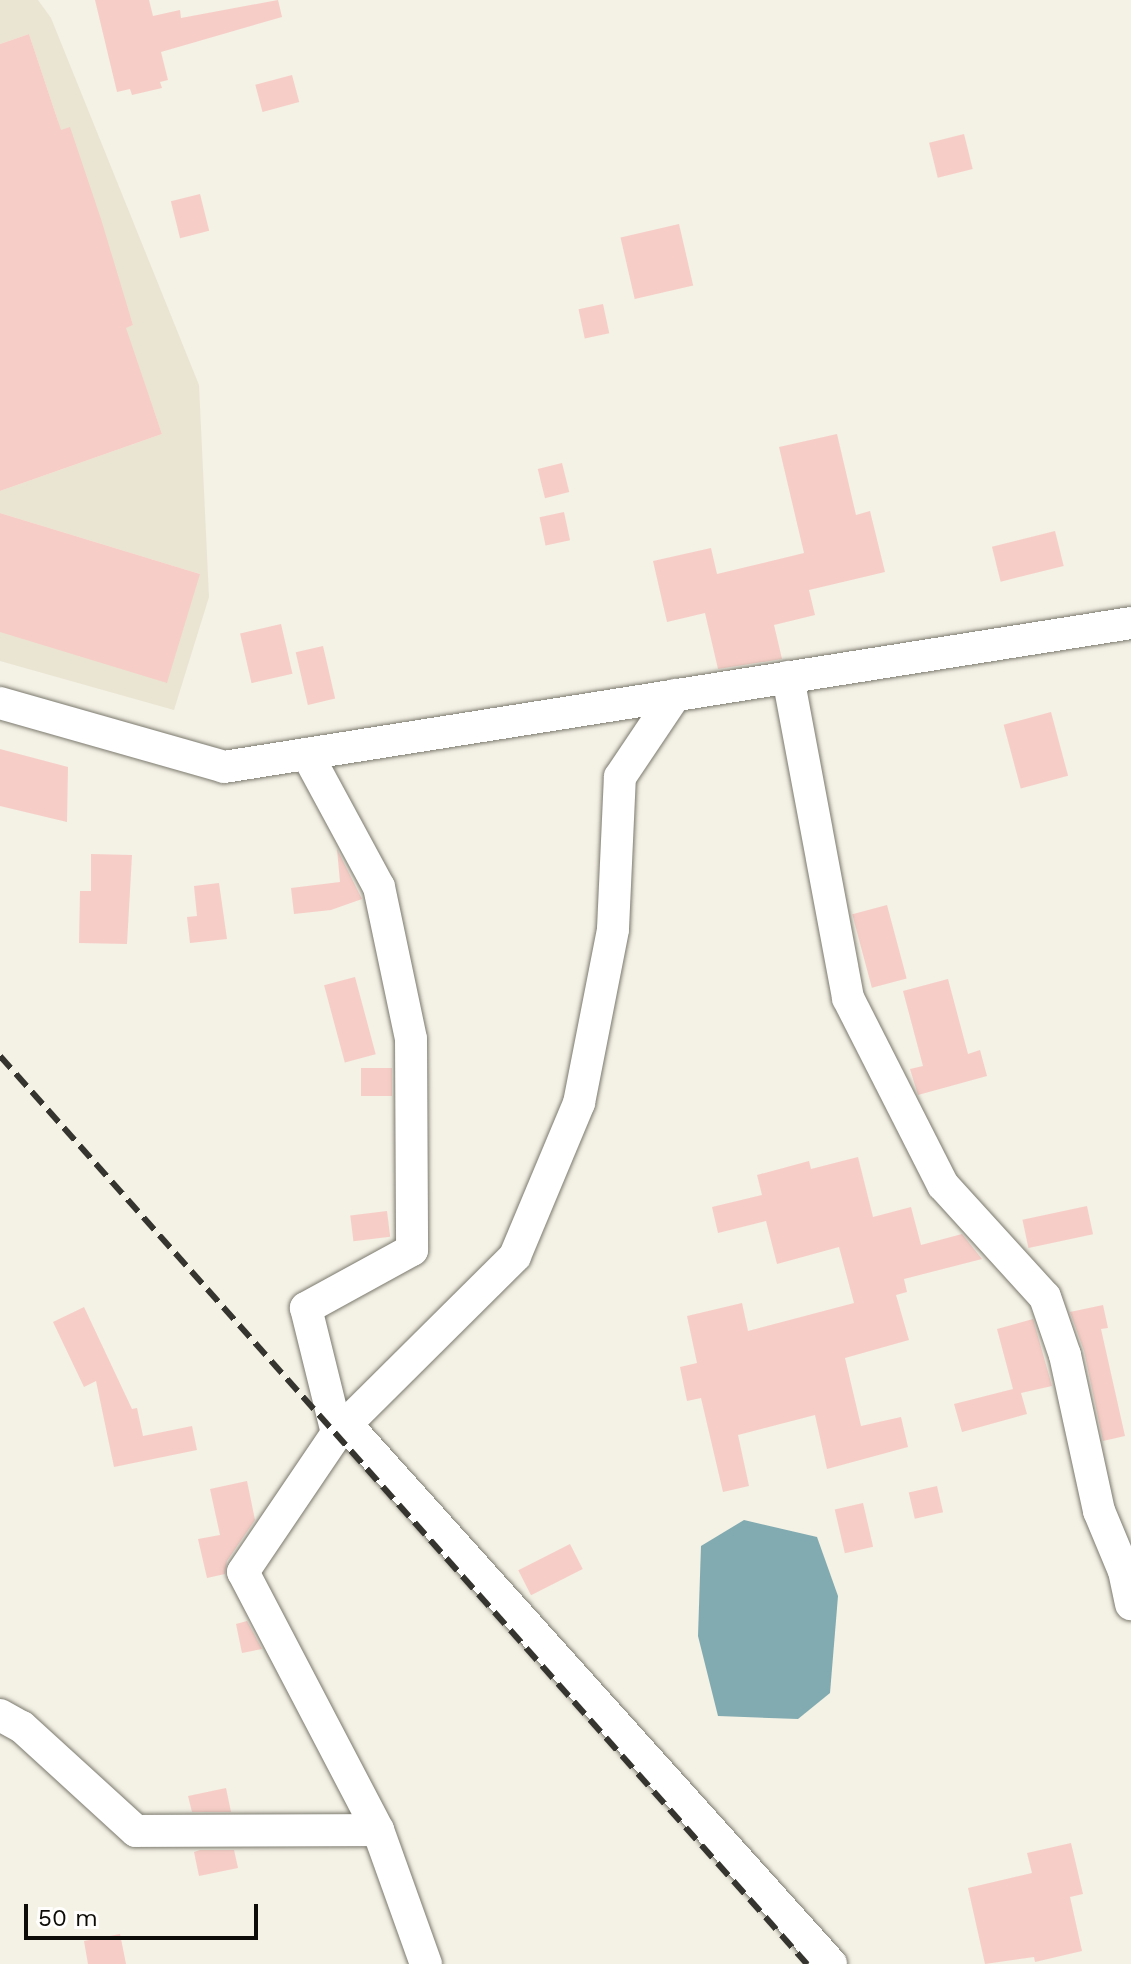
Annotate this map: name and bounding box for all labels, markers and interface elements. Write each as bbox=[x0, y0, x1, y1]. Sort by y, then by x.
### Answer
scale bar bbox=[28, 1888, 262, 1938]
text: 50 m bbox=[38, 1904, 98, 1932]

